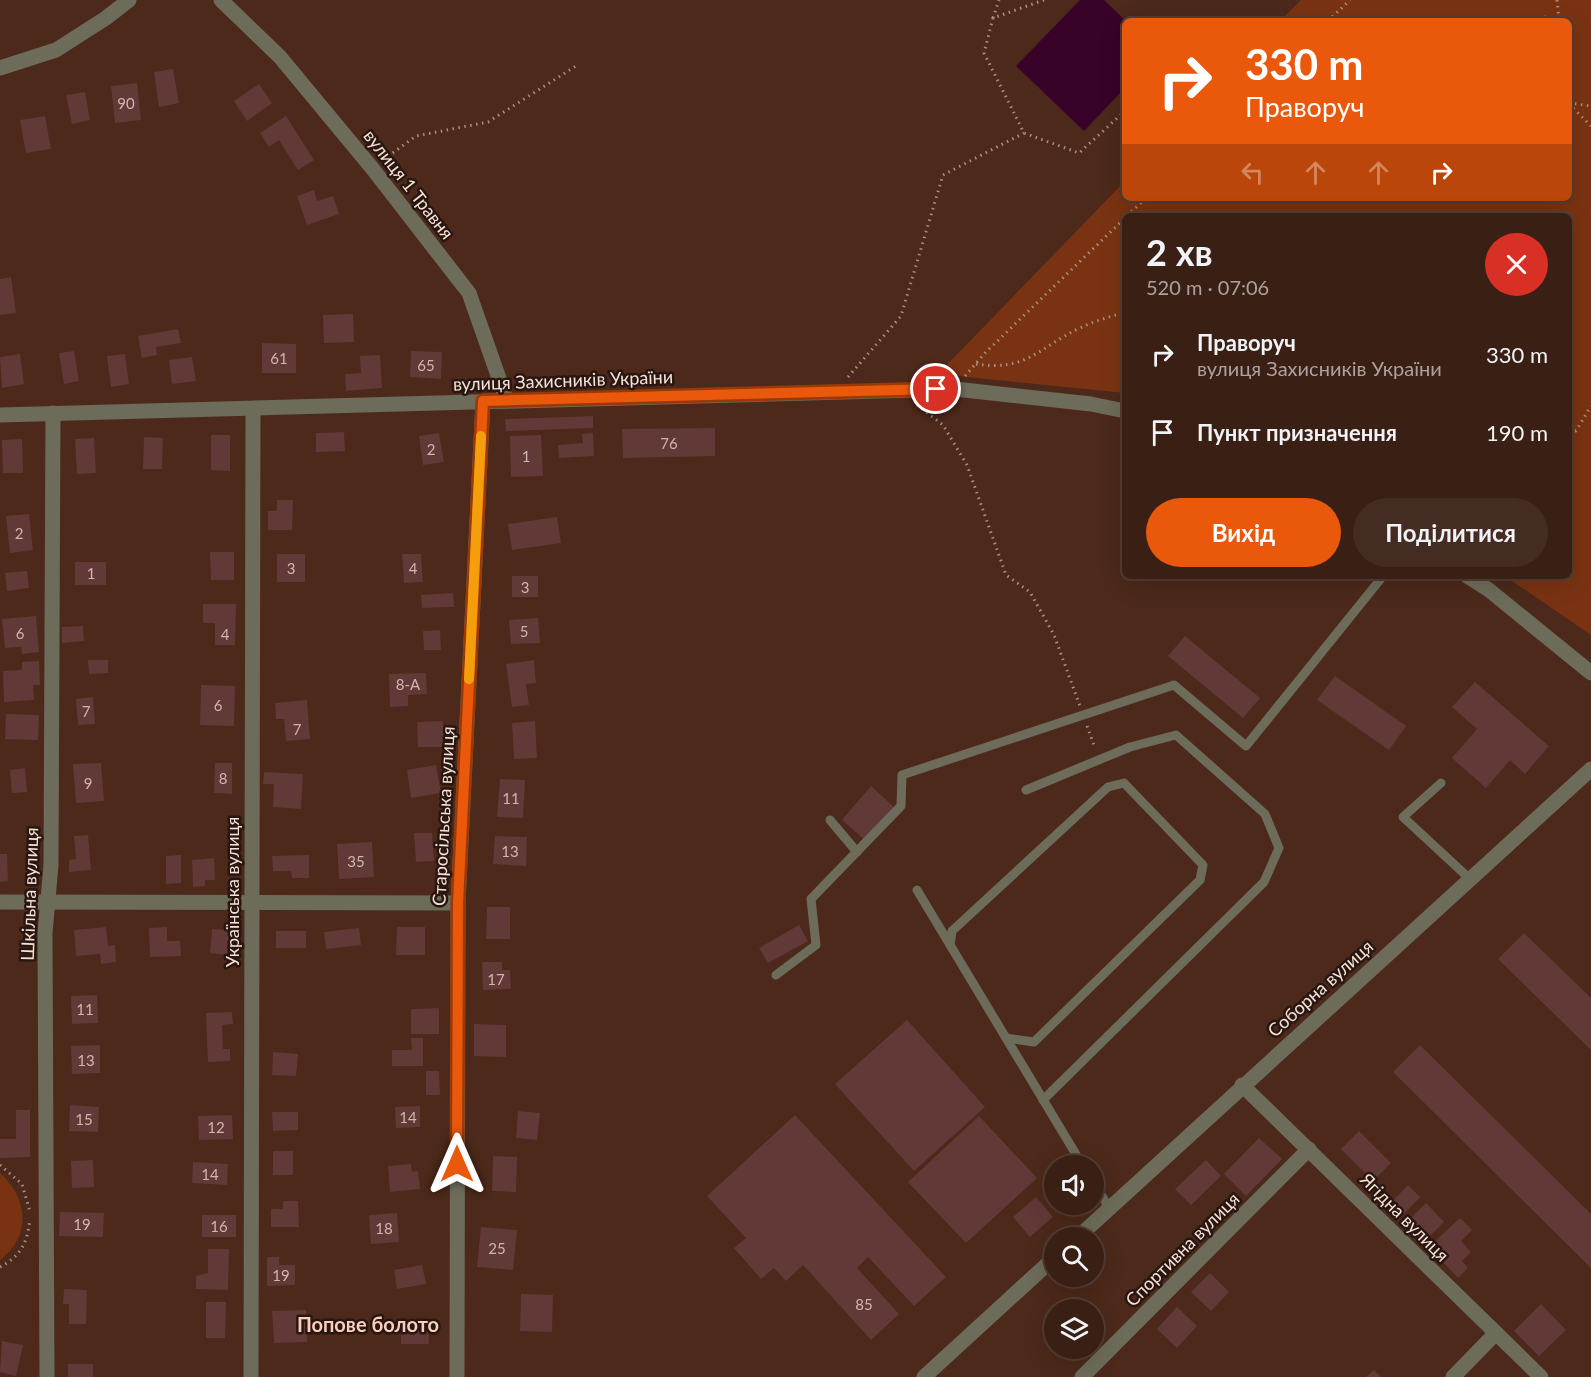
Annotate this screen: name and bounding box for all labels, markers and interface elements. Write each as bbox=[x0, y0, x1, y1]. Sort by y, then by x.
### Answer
text: 330 m bbox=[1245, 39, 1363, 89]
icon: right bbox=[1146, 42, 1224, 120]
text: Праворуч bbox=[1245, 90, 1365, 123]
house number: 90 bbox=[117, 94, 135, 112]
street label: вулиця 1 Травня bbox=[359, 125, 459, 243]
icon: left bbox=[1236, 156, 1269, 189]
icon: ahead bbox=[1299, 156, 1332, 189]
icon: ahead bbox=[1362, 156, 1395, 189]
icon: right bbox=[1425, 156, 1458, 189]
text: 2 хв bbox=[1146, 230, 1213, 274]
button: close bbox=[1485, 233, 1548, 296]
text: 520 m · 07:06 bbox=[1146, 275, 1269, 299]
text: Праворуч bbox=[1197, 329, 1296, 356]
icon: right bbox=[1146, 338, 1179, 371]
text: 330 m bbox=[1486, 341, 1548, 368]
house number: 61 bbox=[270, 349, 288, 367]
house number: 65 bbox=[417, 356, 435, 374]
text: вулиця Захисників України bbox=[1197, 356, 1442, 380]
pin bbox=[910, 363, 961, 414]
street label: вулиця Захисників України bbox=[453, 365, 673, 395]
icon: arrive bbox=[919, 372, 952, 405]
icon: arrive bbox=[1146, 416, 1179, 449]
text: Пункт призначення bbox=[1197, 419, 1397, 446]
text: 190 m bbox=[1486, 419, 1548, 446]
house number: 76 bbox=[660, 434, 678, 452]
house number: 2 bbox=[427, 440, 435, 458]
house number: 1 bbox=[522, 447, 530, 465]
button: Вихід bbox=[1146, 498, 1341, 567]
button: Поділитися bbox=[1353, 498, 1548, 567]
house number: 2 bbox=[15, 524, 23, 542]
house number: 3 bbox=[287, 559, 295, 577]
house number: 4 bbox=[409, 559, 418, 577]
house number: 1 bbox=[87, 564, 95, 582]
house number: 3 bbox=[521, 578, 529, 596]
house number: 5 bbox=[520, 622, 528, 640]
house number: 6 bbox=[16, 624, 25, 642]
house number: 4 bbox=[221, 625, 230, 643]
house number: 8-А bbox=[396, 675, 421, 693]
house number: 6 bbox=[214, 696, 223, 714]
house number: 7 bbox=[82, 702, 91, 720]
house number: 7 bbox=[293, 720, 302, 738]
street label: Старосільська вулиця bbox=[427, 726, 459, 906]
house number: 8 bbox=[219, 769, 227, 787]
house number: 9 bbox=[84, 774, 92, 792]
house number: 11 bbox=[502, 789, 520, 807]
street label: Українська вулиця bbox=[221, 817, 243, 967]
street label: Шкільна вулиця bbox=[16, 827, 42, 961]
house number: 13 bbox=[501, 842, 519, 860]
house number: 35 bbox=[347, 852, 365, 870]
street label: Соборна вулиця bbox=[1263, 935, 1377, 1041]
house number: 17 bbox=[487, 970, 505, 988]
house number: 11 bbox=[76, 1000, 94, 1018]
house number: 13 bbox=[77, 1051, 95, 1069]
house number: 14 bbox=[399, 1108, 417, 1126]
house number: 15 bbox=[75, 1110, 93, 1128]
house number: 12 bbox=[207, 1118, 225, 1136]
position arrow bbox=[425, 1132, 489, 1196]
map controls bbox=[1044, 1155, 1104, 1359]
button: sound bbox=[1044, 1155, 1104, 1215]
house number: 14 bbox=[201, 1165, 219, 1183]
street label: Ягідна вулиця bbox=[1355, 1167, 1454, 1266]
street label: Спортивна вулиця bbox=[1120, 1187, 1244, 1311]
house number: 19 bbox=[73, 1215, 91, 1233]
house number: 16 bbox=[210, 1217, 228, 1235]
house number: 18 bbox=[375, 1219, 393, 1237]
button: search bbox=[1044, 1227, 1104, 1287]
house number: 25 bbox=[488, 1239, 506, 1257]
house number: 19 bbox=[272, 1266, 290, 1284]
house number: 85 bbox=[855, 1295, 873, 1313]
button: layers bbox=[1044, 1299, 1104, 1359]
district label: Попове болото bbox=[297, 1312, 439, 1336]

